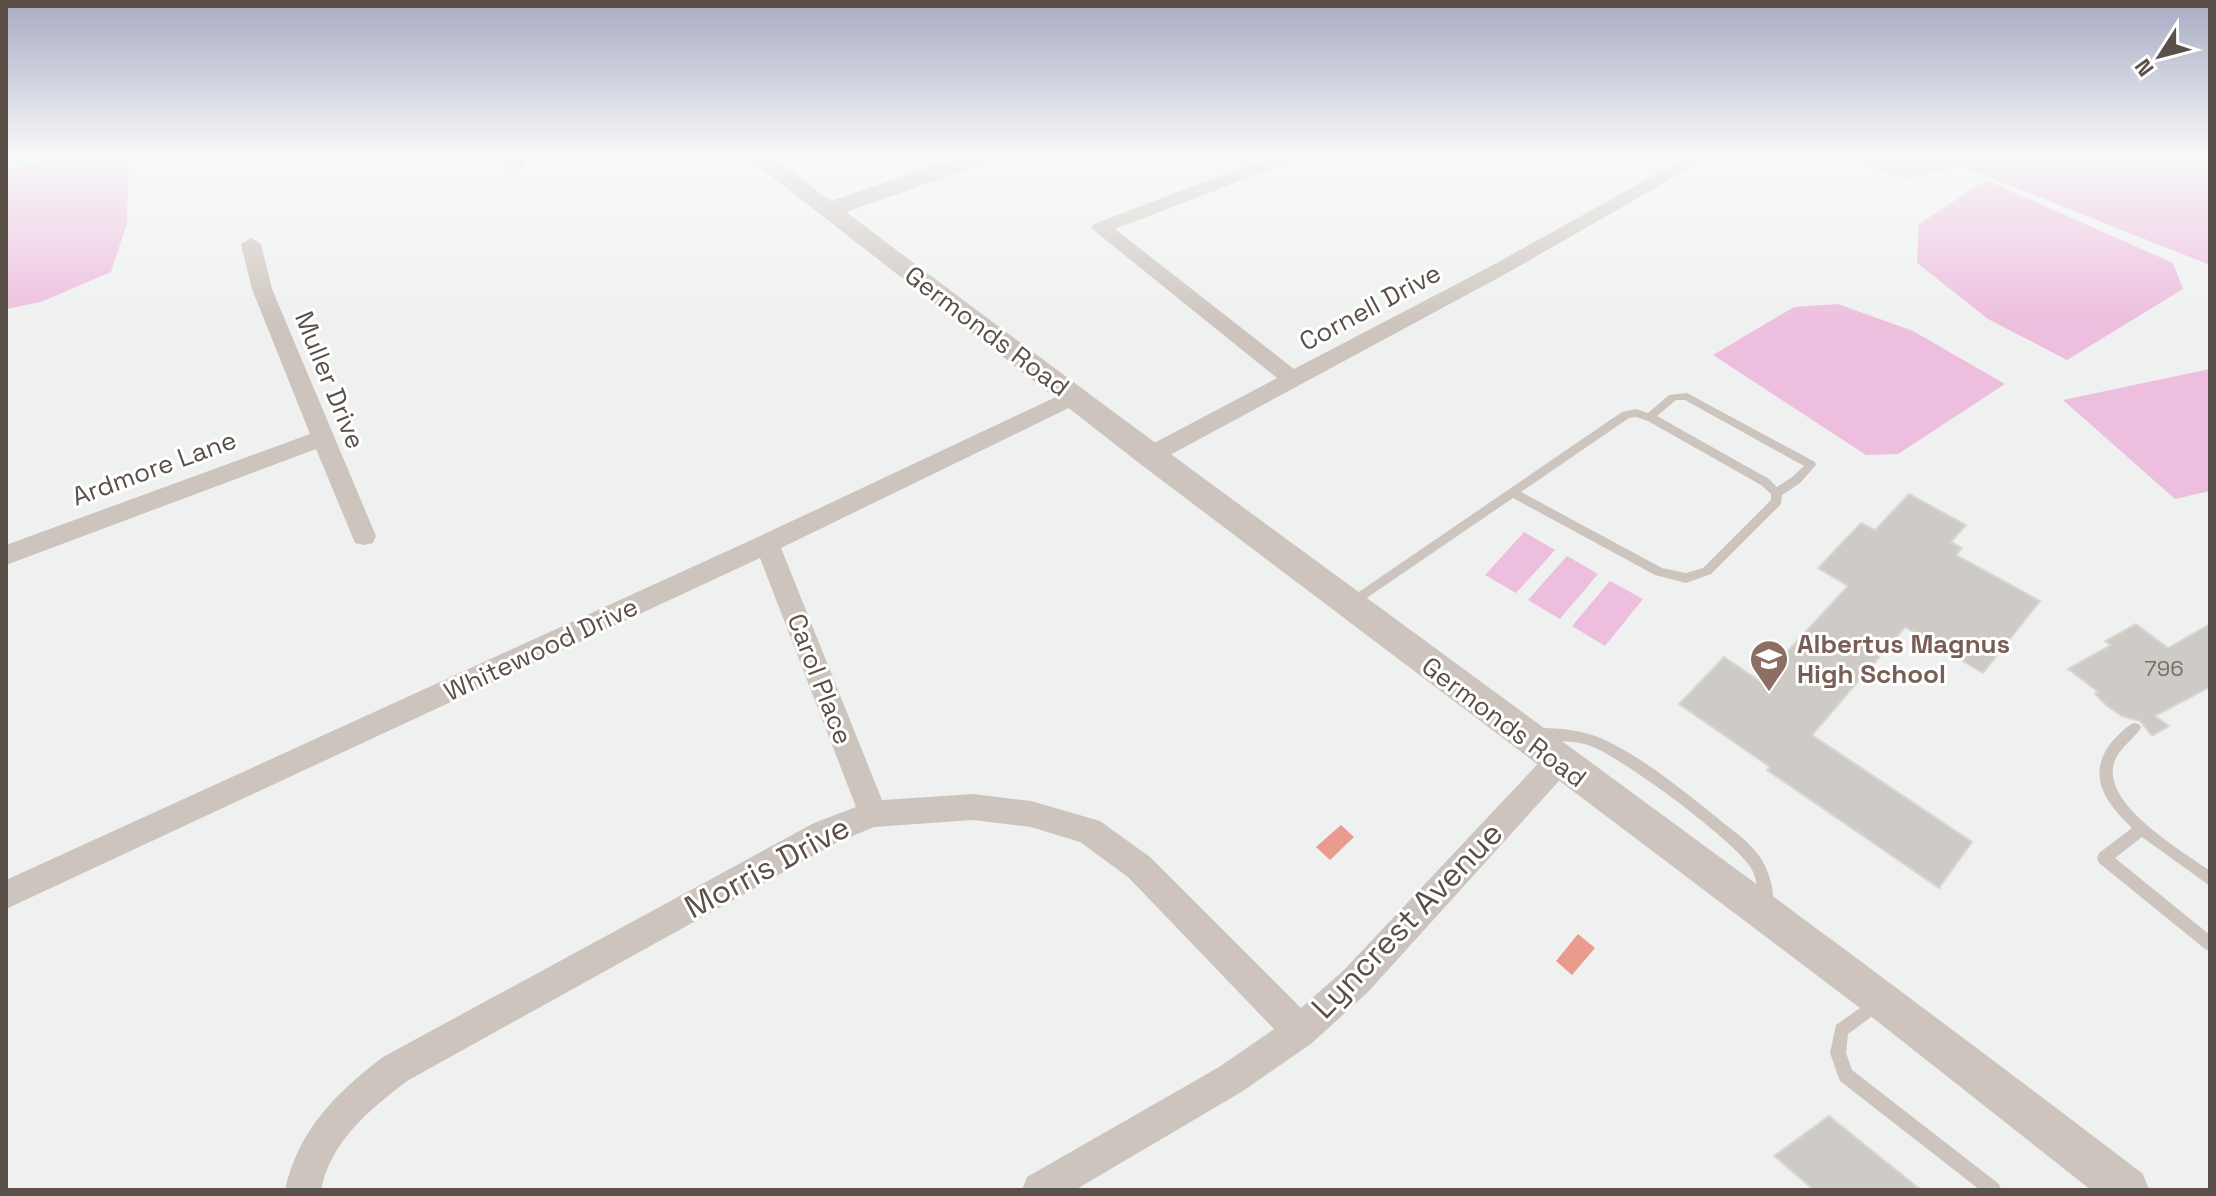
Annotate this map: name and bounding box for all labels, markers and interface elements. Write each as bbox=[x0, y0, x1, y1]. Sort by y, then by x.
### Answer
north arrow bbox=[2120, 16, 2200, 96]
text: N bbox=[2128, 54, 2159, 82]
street label: Cornell Drive bbox=[1293, 255, 1447, 359]
street label: Germonds Road bbox=[898, 258, 1076, 404]
street label: Muller Drive bbox=[287, 306, 373, 454]
street label: Ardmore Lane bbox=[67, 422, 241, 514]
street label: Whitewood Drive bbox=[439, 589, 643, 709]
street label: Carol Place bbox=[779, 609, 861, 749]
place label: Albertus Magnus High School bbox=[1797, 627, 2010, 691]
school or university icon: Albertus Magnus High School bbox=[1748, 638, 1790, 693]
street label: Germonds Road bbox=[1415, 649, 1593, 795]
house number: 796 bbox=[2144, 654, 2184, 682]
street label: Morris Drive bbox=[678, 807, 856, 927]
street label: Lyncrest Avenue bbox=[1303, 813, 1511, 1027]

